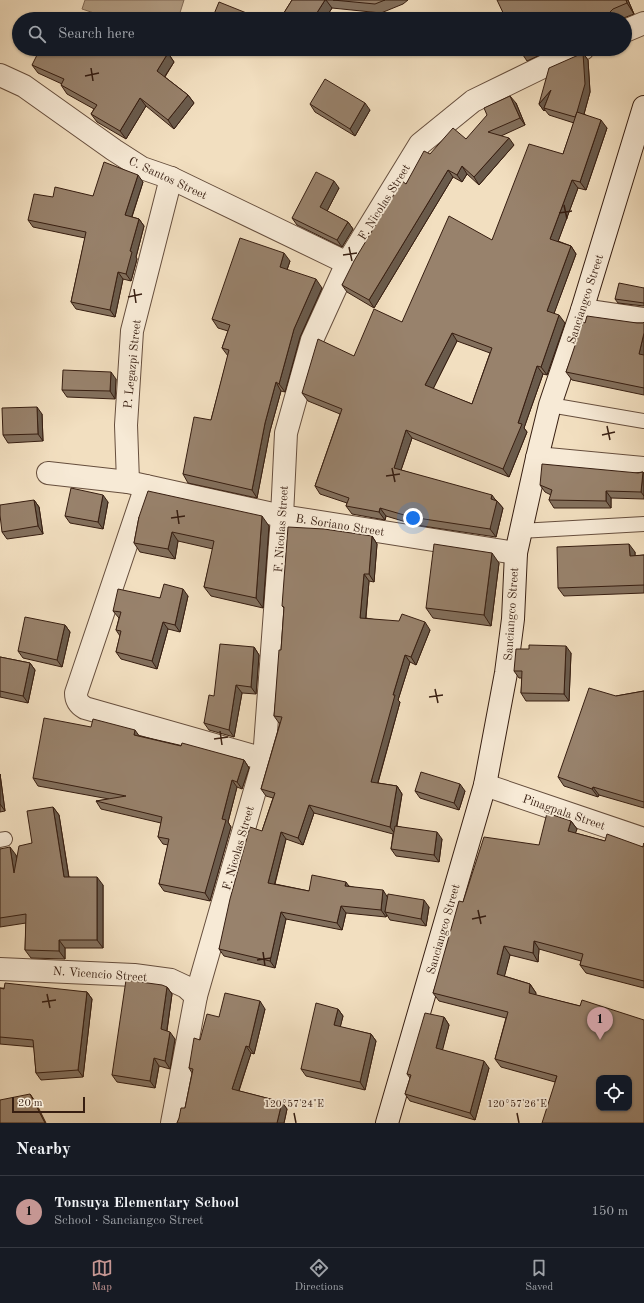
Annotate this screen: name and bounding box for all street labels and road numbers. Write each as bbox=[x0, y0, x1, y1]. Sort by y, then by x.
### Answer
street label: C. Santos Street bbox=[126, 155, 209, 202]
street label: F. Nicolas Street bbox=[357, 162, 413, 243]
street label: Sanciangco Street bbox=[566, 253, 606, 346]
street label: P. Legazpi Street bbox=[122, 319, 144, 409]
street label: F. Nicolas Street bbox=[273, 485, 291, 573]
street label: B. Soriano Street bbox=[294, 513, 385, 539]
street label: Sanciangco Street bbox=[503, 567, 521, 661]
street label: Pinagpala Street bbox=[521, 793, 607, 833]
street label: F. Nicolas Street bbox=[221, 805, 257, 892]
street label: Sanciangco Street bbox=[425, 883, 463, 976]
street label: N. Vicencio Street bbox=[52, 966, 148, 984]

